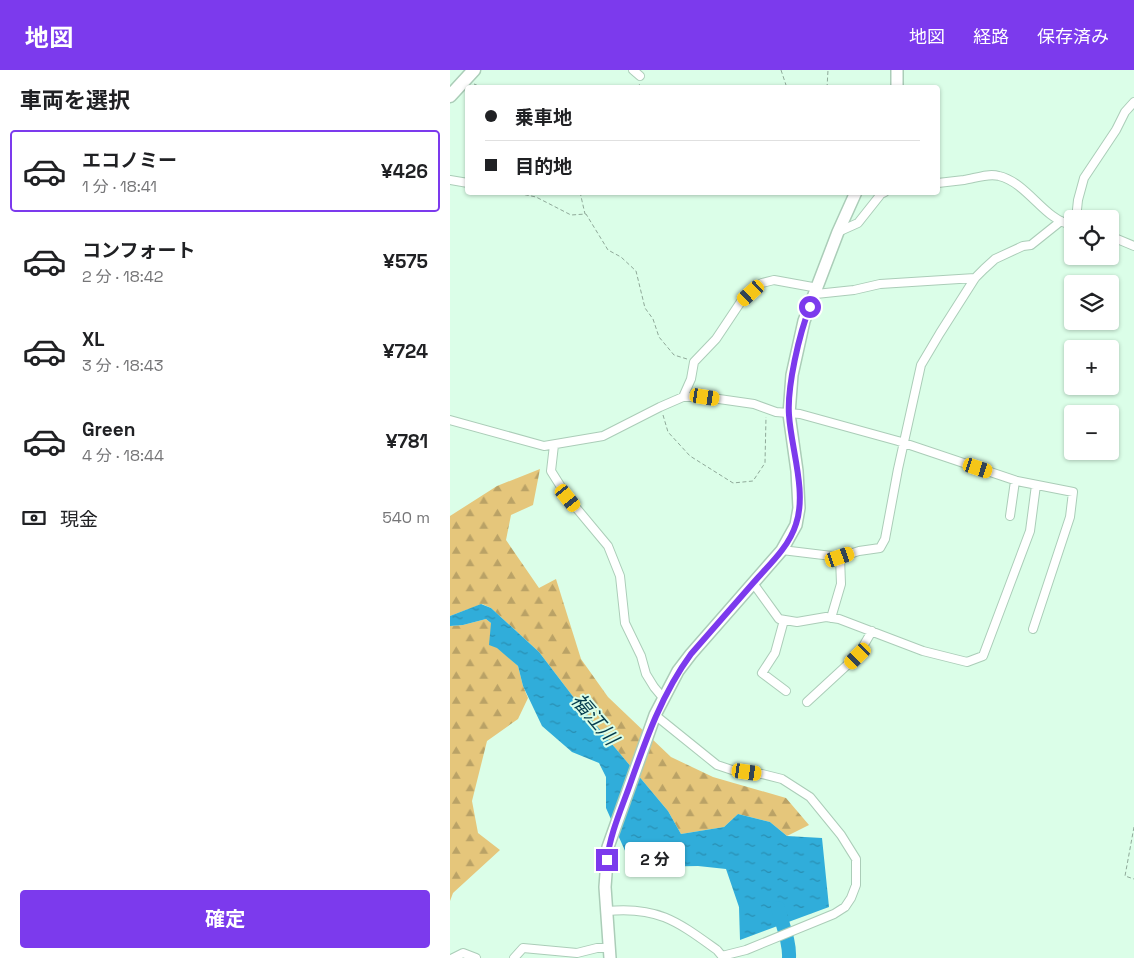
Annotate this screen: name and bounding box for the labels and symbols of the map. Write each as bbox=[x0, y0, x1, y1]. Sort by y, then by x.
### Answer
car bbox=[734, 277, 767, 309]
route start bbox=[799, 296, 821, 318]
car bbox=[689, 387, 720, 407]
car bbox=[961, 456, 994, 480]
car bbox=[552, 482, 583, 514]
car bbox=[823, 545, 856, 569]
car bbox=[842, 640, 873, 672]
water label: 福江川 bbox=[566, 688, 626, 752]
car bbox=[731, 762, 762, 782]
callout: 2 分 bbox=[624, 842, 684, 878]
route end bbox=[596, 849, 618, 871]

